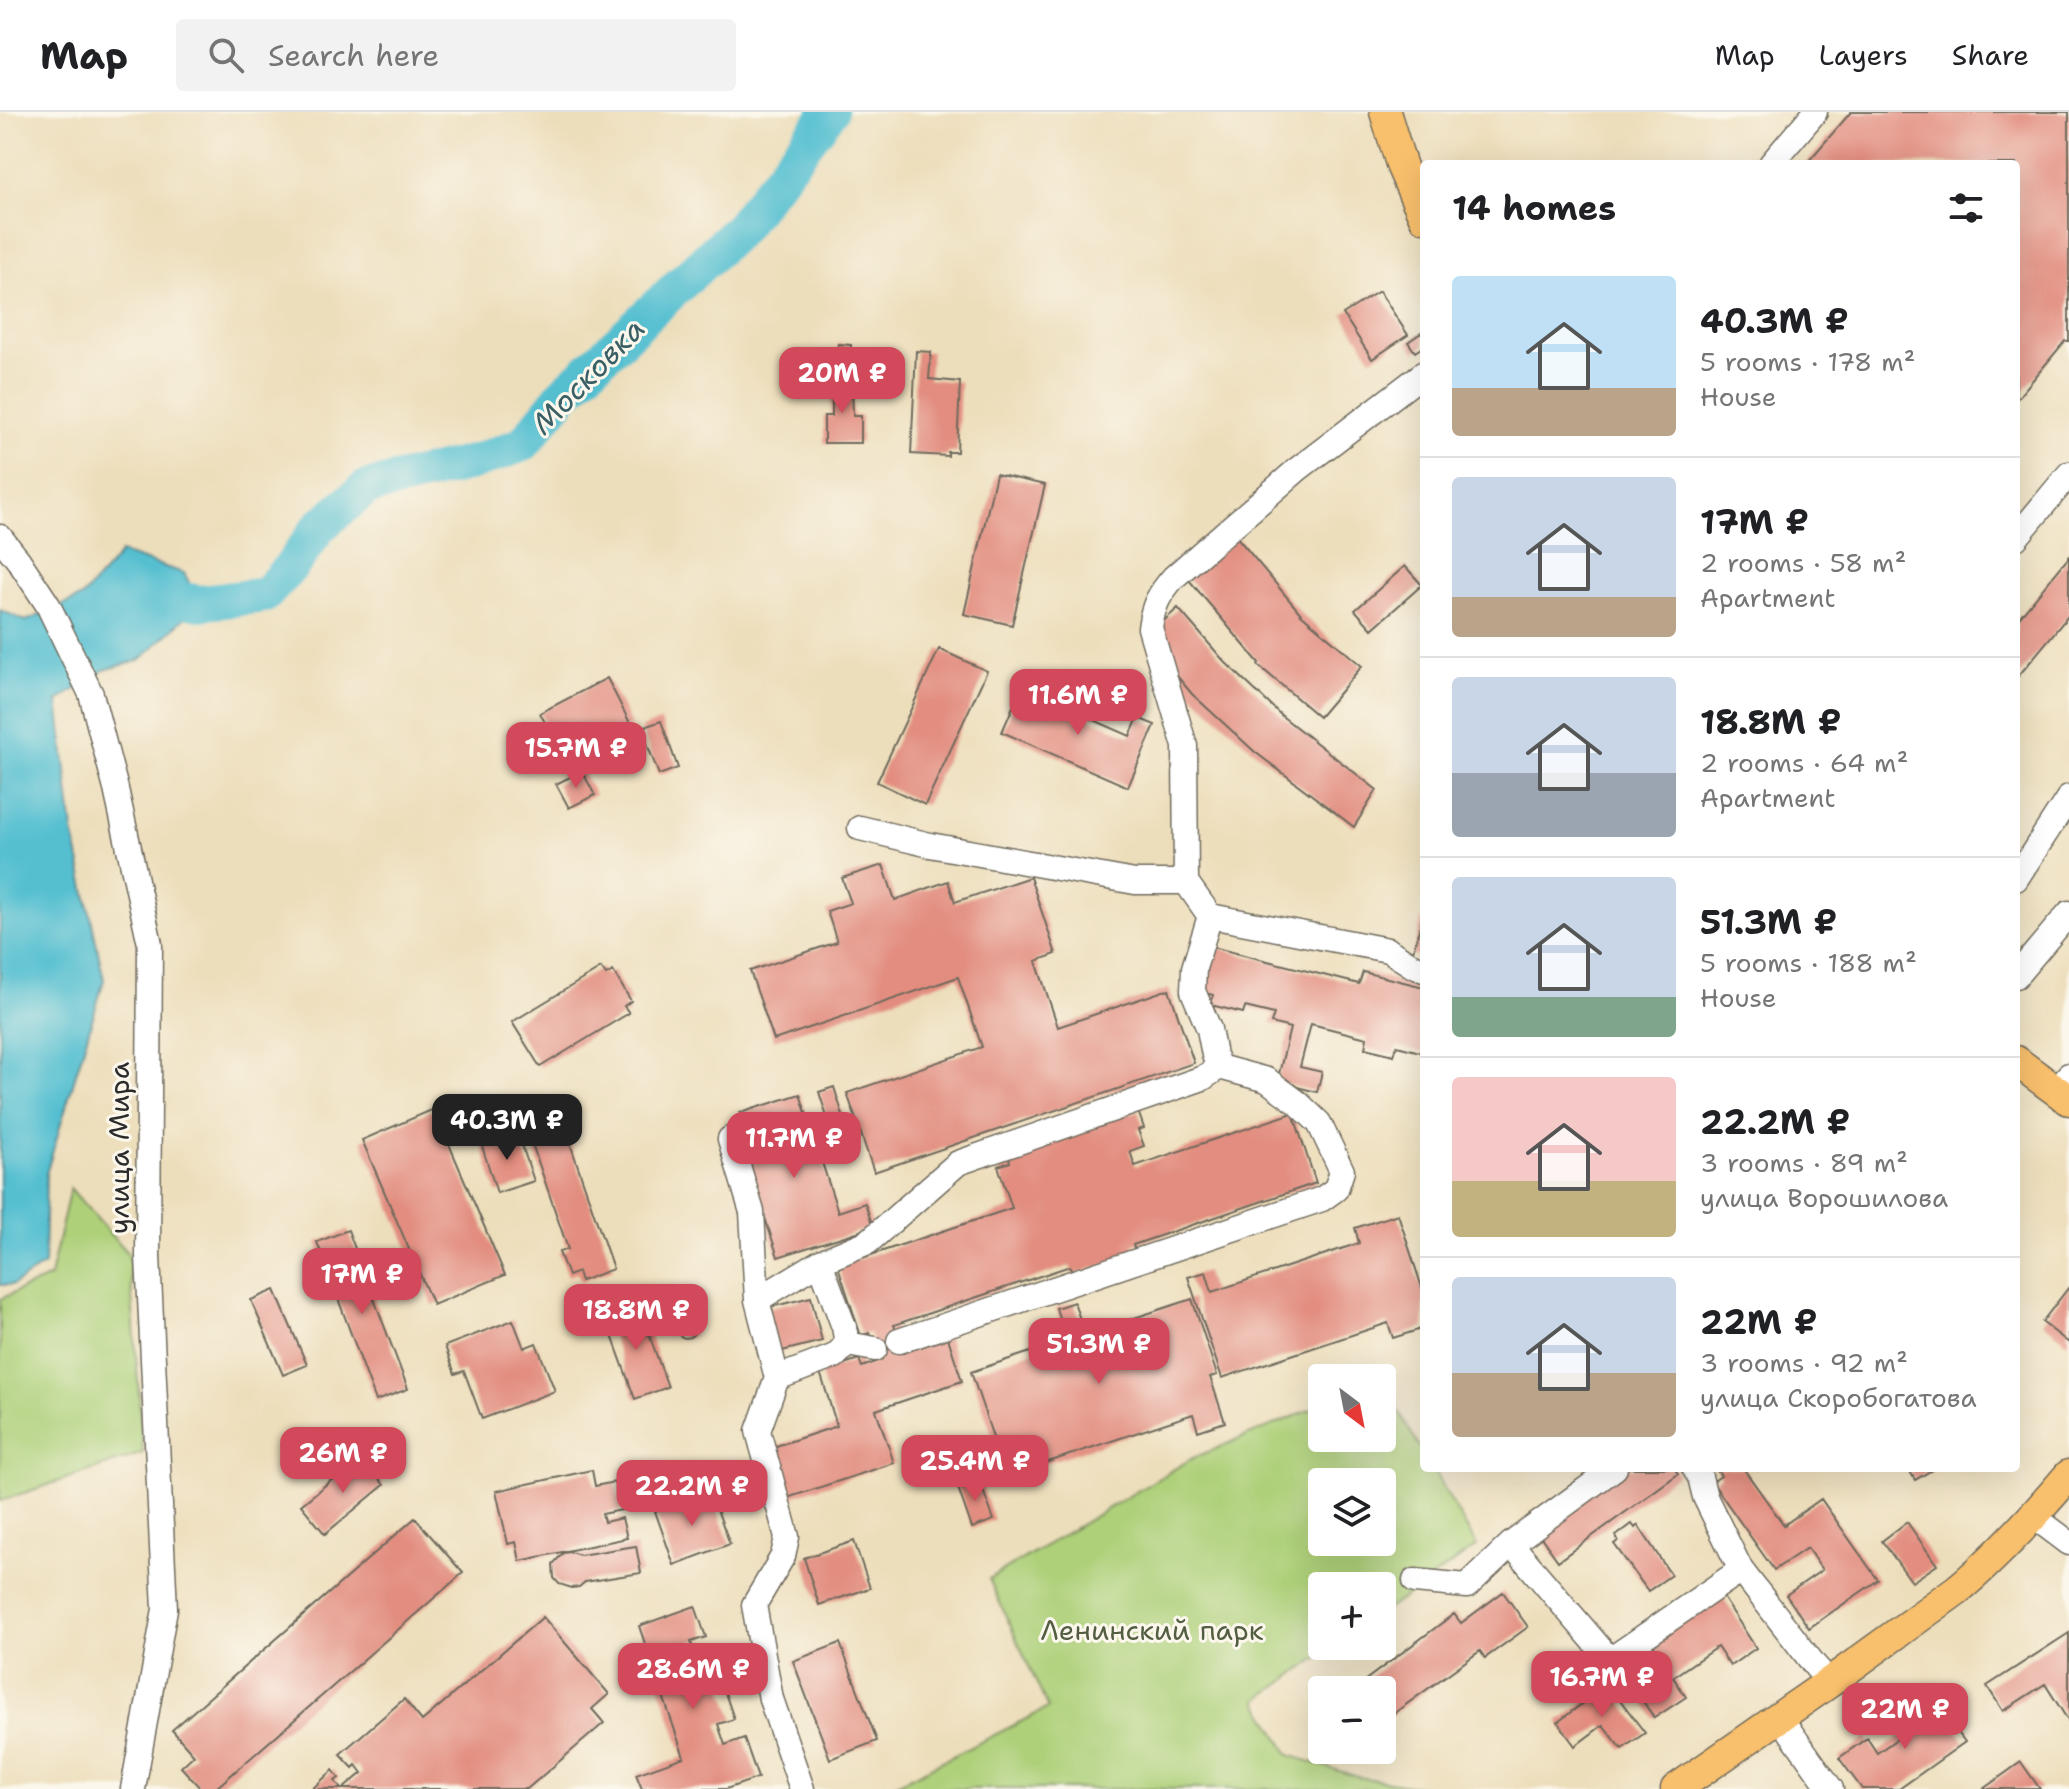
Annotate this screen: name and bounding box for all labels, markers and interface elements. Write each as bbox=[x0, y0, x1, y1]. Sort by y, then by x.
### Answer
search box bbox=[176, 19, 736, 91]
text: Map bbox=[40, 30, 128, 81]
icon: search bbox=[204, 33, 248, 77]
text: Search here bbox=[268, 35, 439, 76]
text: Map bbox=[1715, 36, 1775, 74]
text: Layers bbox=[1819, 36, 1908, 74]
text: Share bbox=[1952, 36, 2029, 74]
text: 14 homes bbox=[1452, 185, 1616, 231]
icon: filters bbox=[1944, 186, 1988, 230]
text: 40.3M ₽ bbox=[1700, 298, 1849, 344]
icon: home bbox=[1516, 308, 1612, 404]
water label: Московка bbox=[522, 309, 654, 443]
text: 5 rooms · 178 m² bbox=[1700, 344, 1916, 379]
pin: 20M ₽ bbox=[786, 347, 898, 415]
text: 20M ₽ bbox=[797, 355, 887, 390]
text: House bbox=[1700, 379, 1776, 414]
text: 17M ₽ bbox=[1700, 499, 1809, 545]
icon: home bbox=[1516, 509, 1612, 605]
text: 2 rooms · 58 m² bbox=[1700, 545, 1906, 580]
text: Apartment bbox=[1700, 580, 1836, 615]
pin: 11.6M ₽ bbox=[1004, 669, 1152, 737]
text: 11.6M ₽ bbox=[1028, 677, 1128, 712]
text: 18.8M ₽ bbox=[1700, 699, 1841, 745]
icon: home bbox=[1516, 709, 1612, 805]
pin: 15.7M ₽ bbox=[502, 722, 650, 790]
text: 15.7M ₽ bbox=[524, 730, 628, 765]
text: 2 rooms · 64 m² bbox=[1700, 745, 1908, 780]
text: Apartment bbox=[1700, 780, 1836, 815]
text: 51.3M ₽ bbox=[1700, 899, 1837, 945]
icon: home bbox=[1516, 909, 1612, 1005]
text: 5 rooms · 188 m² bbox=[1700, 945, 1917, 980]
text: House bbox=[1700, 980, 1776, 1015]
street label: улица Мира bbox=[100, 1062, 138, 1234]
pin: 40.3M ₽ bbox=[433, 1094, 581, 1162]
text: 22.2M ₽ bbox=[1700, 1099, 1850, 1145]
text: 40.3M ₽ bbox=[450, 1102, 564, 1137]
icon: home bbox=[1516, 1109, 1612, 1205]
pin: 11.7M ₽ bbox=[720, 1112, 868, 1180]
text: 11.7M ₽ bbox=[745, 1120, 843, 1155]
text: 3 rooms · 89 m² bbox=[1700, 1145, 1908, 1180]
text: улица Ворошилова bbox=[1700, 1180, 1948, 1215]
pin: 17M ₽ bbox=[306, 1248, 418, 1316]
text: 17M ₽ bbox=[320, 1256, 404, 1291]
pin: 18.8M ₽ bbox=[562, 1284, 710, 1352]
text: 18.8M ₽ bbox=[582, 1292, 690, 1327]
text: 22M ₽ bbox=[1700, 1299, 1817, 1345]
icon: home bbox=[1516, 1309, 1612, 1405]
pin: 51.3M ₽ bbox=[1025, 1318, 1173, 1386]
text: 51.3M ₽ bbox=[1046, 1326, 1152, 1361]
text: 3 rooms · 92 m² bbox=[1700, 1345, 1908, 1380]
north arrow bbox=[1308, 1364, 1396, 1452]
map controls bbox=[1308, 1364, 1396, 1764]
text: улица Скоробогатова bbox=[1700, 1380, 1977, 1415]
pin: 26M ₽ bbox=[287, 1427, 399, 1495]
text: 26M ₽ bbox=[298, 1435, 388, 1470]
pin: 25.4M ₽ bbox=[901, 1435, 1049, 1503]
text: 25.4M ₽ bbox=[919, 1443, 1031, 1478]
pin: 22.2M ₽ bbox=[618, 1460, 766, 1528]
text: 22.2M ₽ bbox=[635, 1468, 749, 1503]
button: layers bbox=[1308, 1468, 1396, 1556]
button: + bbox=[1308, 1572, 1396, 1660]
park label: Ленинский парк bbox=[1040, 1611, 1264, 1649]
pin: 28.6M ₽ bbox=[619, 1643, 767, 1711]
text: 28.6M ₽ bbox=[636, 1651, 750, 1686]
pin: 16.7M ₽ bbox=[1528, 1651, 1676, 1719]
text: 16.7M ₽ bbox=[1549, 1659, 1655, 1694]
button: − bbox=[1308, 1676, 1396, 1764]
pin: 22M ₽ bbox=[1849, 1683, 1961, 1751]
text: 22M ₽ bbox=[1860, 1691, 1950, 1726]

